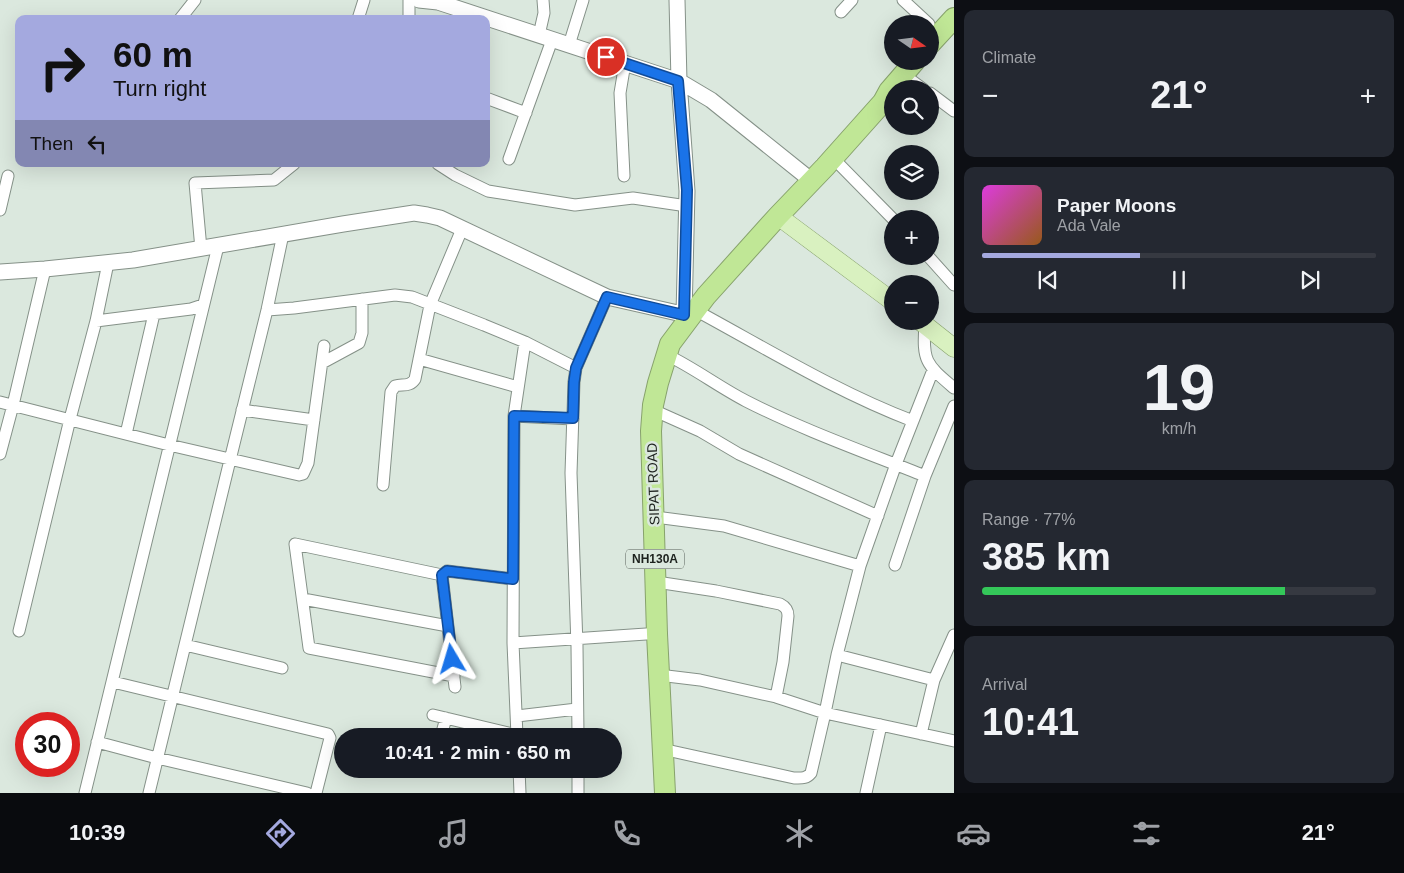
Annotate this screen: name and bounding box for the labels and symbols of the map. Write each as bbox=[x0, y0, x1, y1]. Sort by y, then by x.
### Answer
north arrow bbox=[884, 15, 939, 70]
pin bbox=[585, 36, 627, 78]
street label: SIPAT ROAD bbox=[644, 443, 662, 525]
road number: NH130A bbox=[626, 550, 684, 568]
position arrow bbox=[425, 632, 477, 684]
speed limit sign: 30 bbox=[15, 712, 80, 777]

